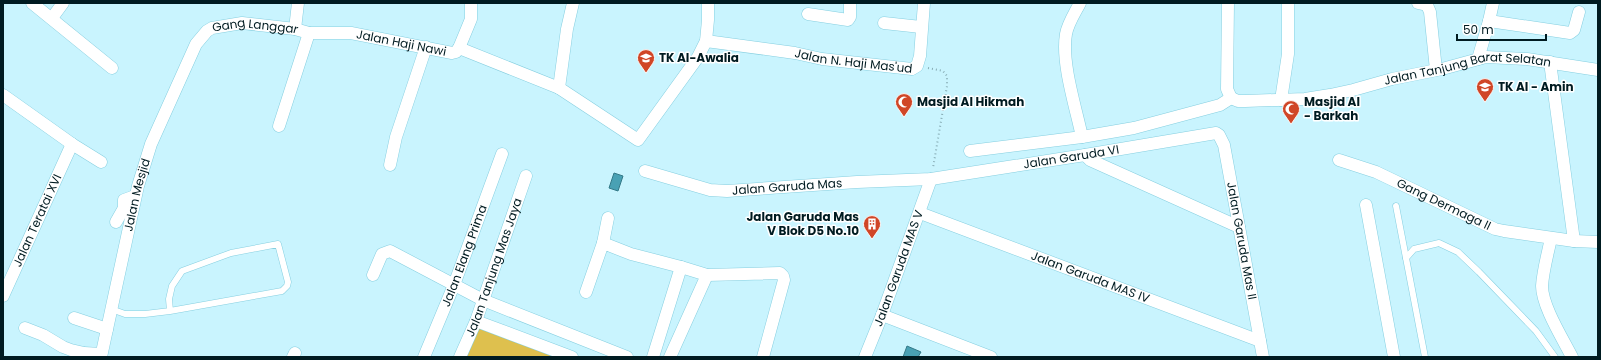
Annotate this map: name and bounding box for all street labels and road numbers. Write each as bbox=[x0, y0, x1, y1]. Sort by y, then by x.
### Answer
street label: Gang Langgar bbox=[211, 14, 301, 38]
street label: Jalan Haji Nawi bbox=[355, 25, 448, 60]
street label: Jalan N. Haji Mas'ud bbox=[793, 44, 913, 77]
street label: Jalan Tanjung Barat Selatan bbox=[1382, 48, 1552, 89]
street label: Jalan Garuda VI bbox=[1022, 140, 1120, 173]
street label: Jalan Mesjid bbox=[119, 156, 154, 233]
street label: Jalan Teratai XVI bbox=[8, 171, 65, 269]
street label: Jalan Garuda Mas bbox=[731, 174, 843, 199]
street label: Gang Dermaga II bbox=[1394, 174, 1494, 234]
street label: Jalan Garuda Mas II bbox=[1223, 180, 1261, 301]
street label: Jalan Tanjung Mas Jaya bbox=[461, 196, 526, 339]
street label: Jalan Elang Prima bbox=[437, 202, 491, 309]
street label: Jalan Garuda MAS V bbox=[869, 208, 927, 329]
street label: Jalan Garuda MAS IV bbox=[1029, 247, 1152, 307]

